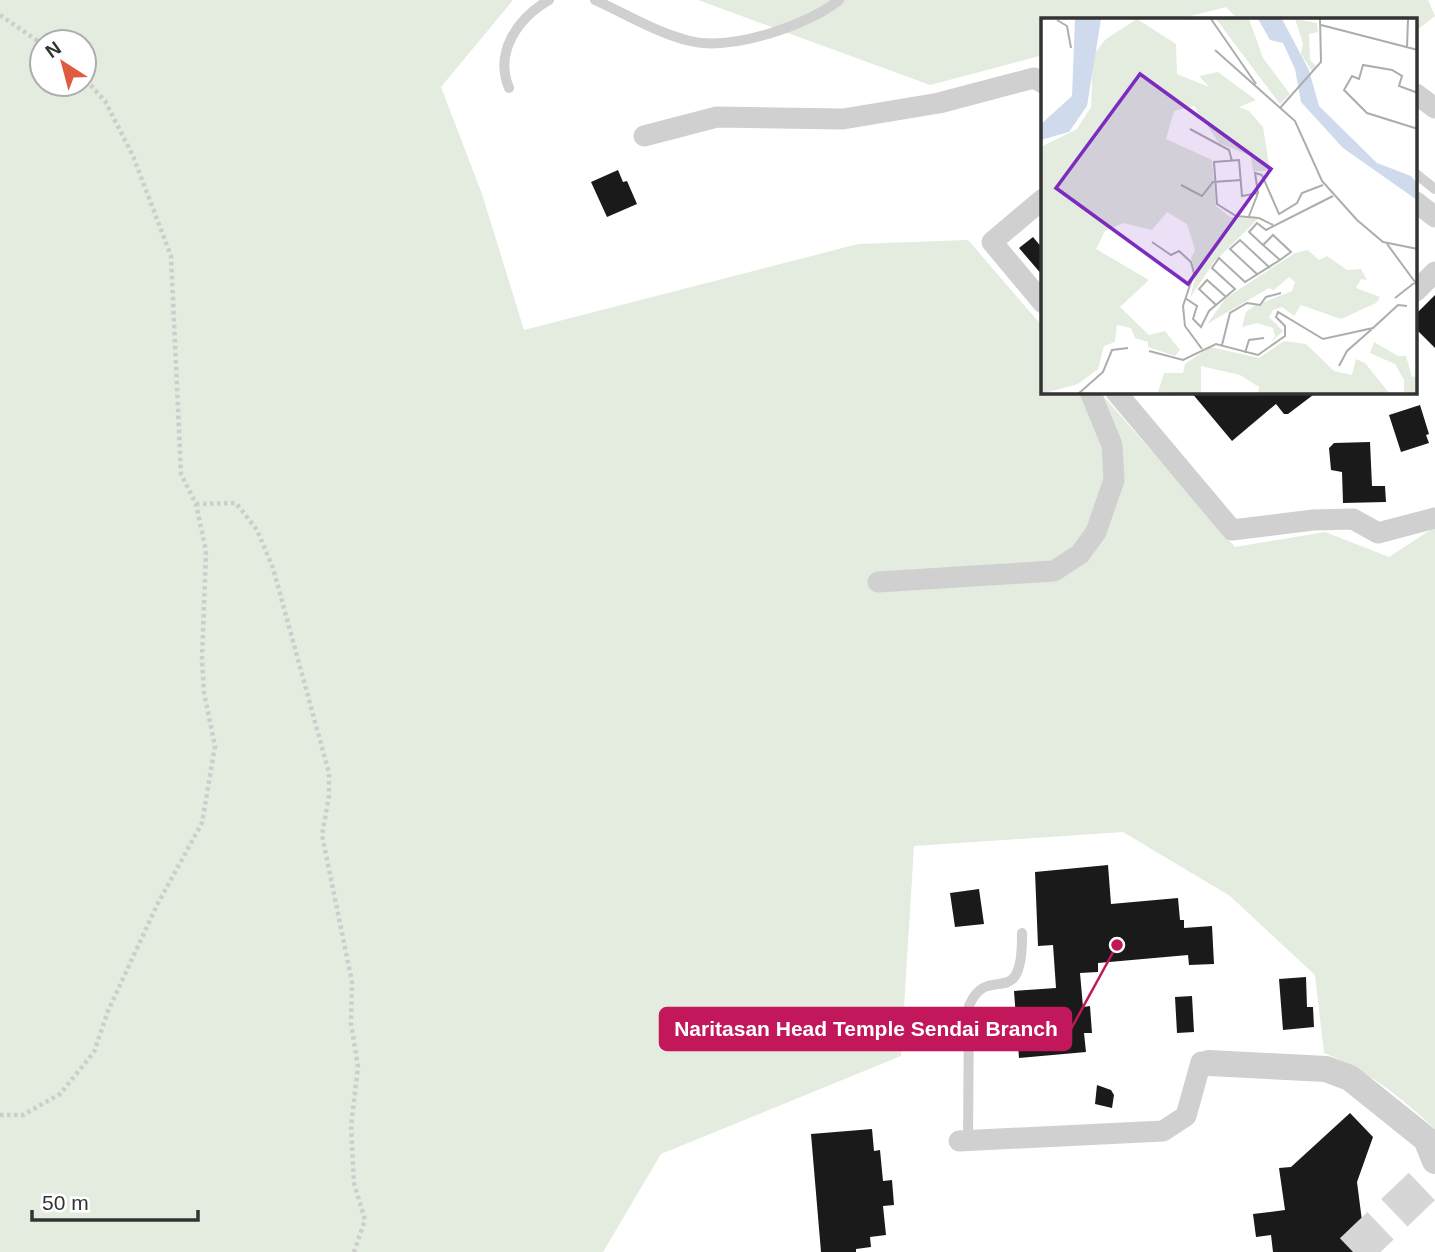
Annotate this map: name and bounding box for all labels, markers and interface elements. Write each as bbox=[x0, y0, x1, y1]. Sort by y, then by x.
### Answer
inset map bbox=[1041, 18, 1418, 394]
north arrow bbox=[28, 28, 98, 98]
text: N bbox=[42, 37, 65, 62]
callout: Naritasan Head Temple Sendai Branch bbox=[660, 1008, 1071, 1050]
text: Naritasan Head Temple Sendai Branch bbox=[674, 1017, 1058, 1040]
scale bar bbox=[32, 1178, 198, 1222]
text: 50 m bbox=[42, 1191, 89, 1214]

